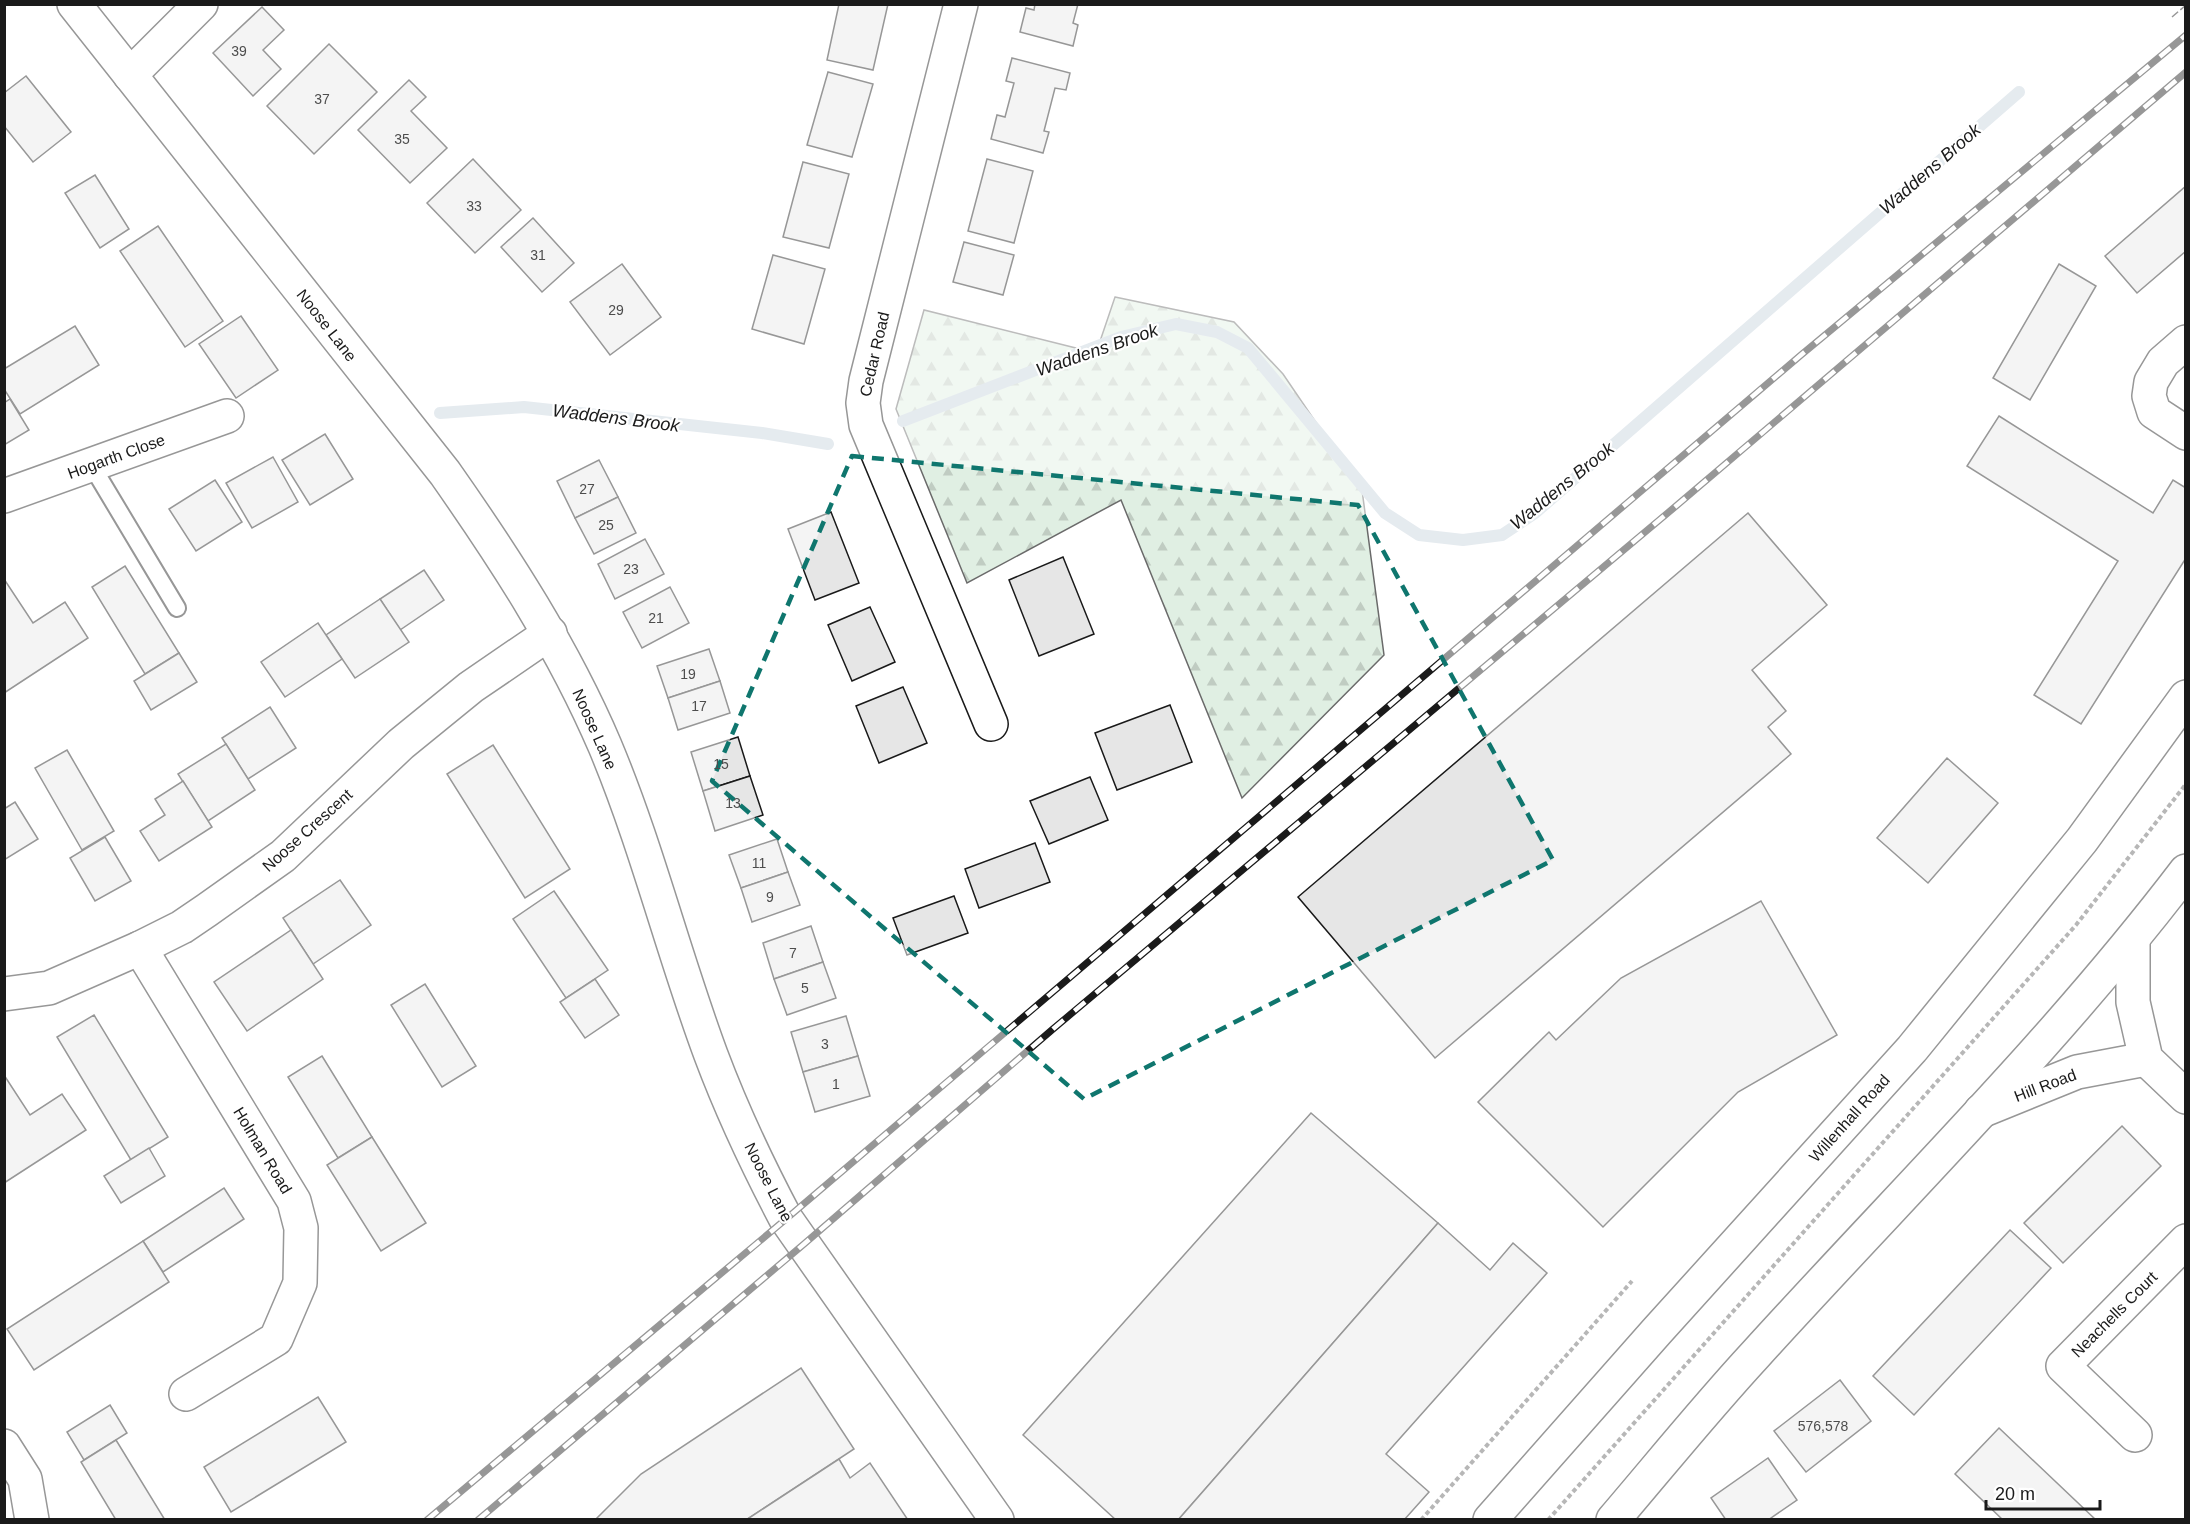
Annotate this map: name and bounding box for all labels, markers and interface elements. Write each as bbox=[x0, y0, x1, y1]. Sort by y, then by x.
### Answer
house number: 39 bbox=[231, 43, 247, 59]
house number: 37 bbox=[314, 91, 330, 107]
water label: Waddens Brook bbox=[1875, 119, 1986, 218]
house number: 35 bbox=[394, 131, 410, 147]
house number: 33 bbox=[466, 198, 482, 214]
house number: 31 bbox=[530, 247, 546, 263]
street label: Noose Lane bbox=[293, 286, 360, 365]
house number: 29 bbox=[608, 302, 624, 318]
street label: Cedar Road bbox=[857, 310, 892, 398]
water label: Waddens Brook bbox=[1033, 319, 1162, 380]
water label: Waddens Brook bbox=[551, 400, 682, 436]
street label: Hogarth Close bbox=[65, 431, 167, 482]
water label: Waddens Brook bbox=[1506, 437, 1619, 534]
house number: 27 bbox=[579, 481, 595, 497]
house number: 25 bbox=[598, 517, 614, 533]
house number: 23 bbox=[623, 561, 639, 577]
house number: 21 bbox=[648, 610, 664, 626]
house number: 19 bbox=[680, 666, 696, 682]
street label: Noose Lane bbox=[569, 686, 620, 772]
house number: 17 bbox=[691, 698, 707, 714]
house number: 15 bbox=[713, 756, 729, 772]
street label: Noose Crescent bbox=[259, 785, 356, 875]
house number: 13 bbox=[725, 795, 741, 811]
house number: 11 bbox=[752, 855, 766, 871]
house number: 9 bbox=[766, 889, 774, 905]
house number: 7 bbox=[789, 945, 797, 961]
house number: 5 bbox=[801, 980, 809, 996]
house number: 3 bbox=[821, 1036, 829, 1052]
street label: Hill Road bbox=[2012, 1066, 2079, 1105]
street label: Willenhall Road bbox=[1806, 1071, 1893, 1165]
house number: 1 bbox=[832, 1076, 840, 1092]
street label: Holman Road bbox=[230, 1104, 295, 1197]
street label: Noose Lane bbox=[741, 1140, 796, 1225]
street label: Neachells Court bbox=[2068, 1268, 2161, 1361]
house number: 576,578 bbox=[1798, 1418, 1849, 1434]
scale bar bbox=[1986, 1473, 2100, 1511]
text: 20 m bbox=[1995, 1484, 2035, 1504]

